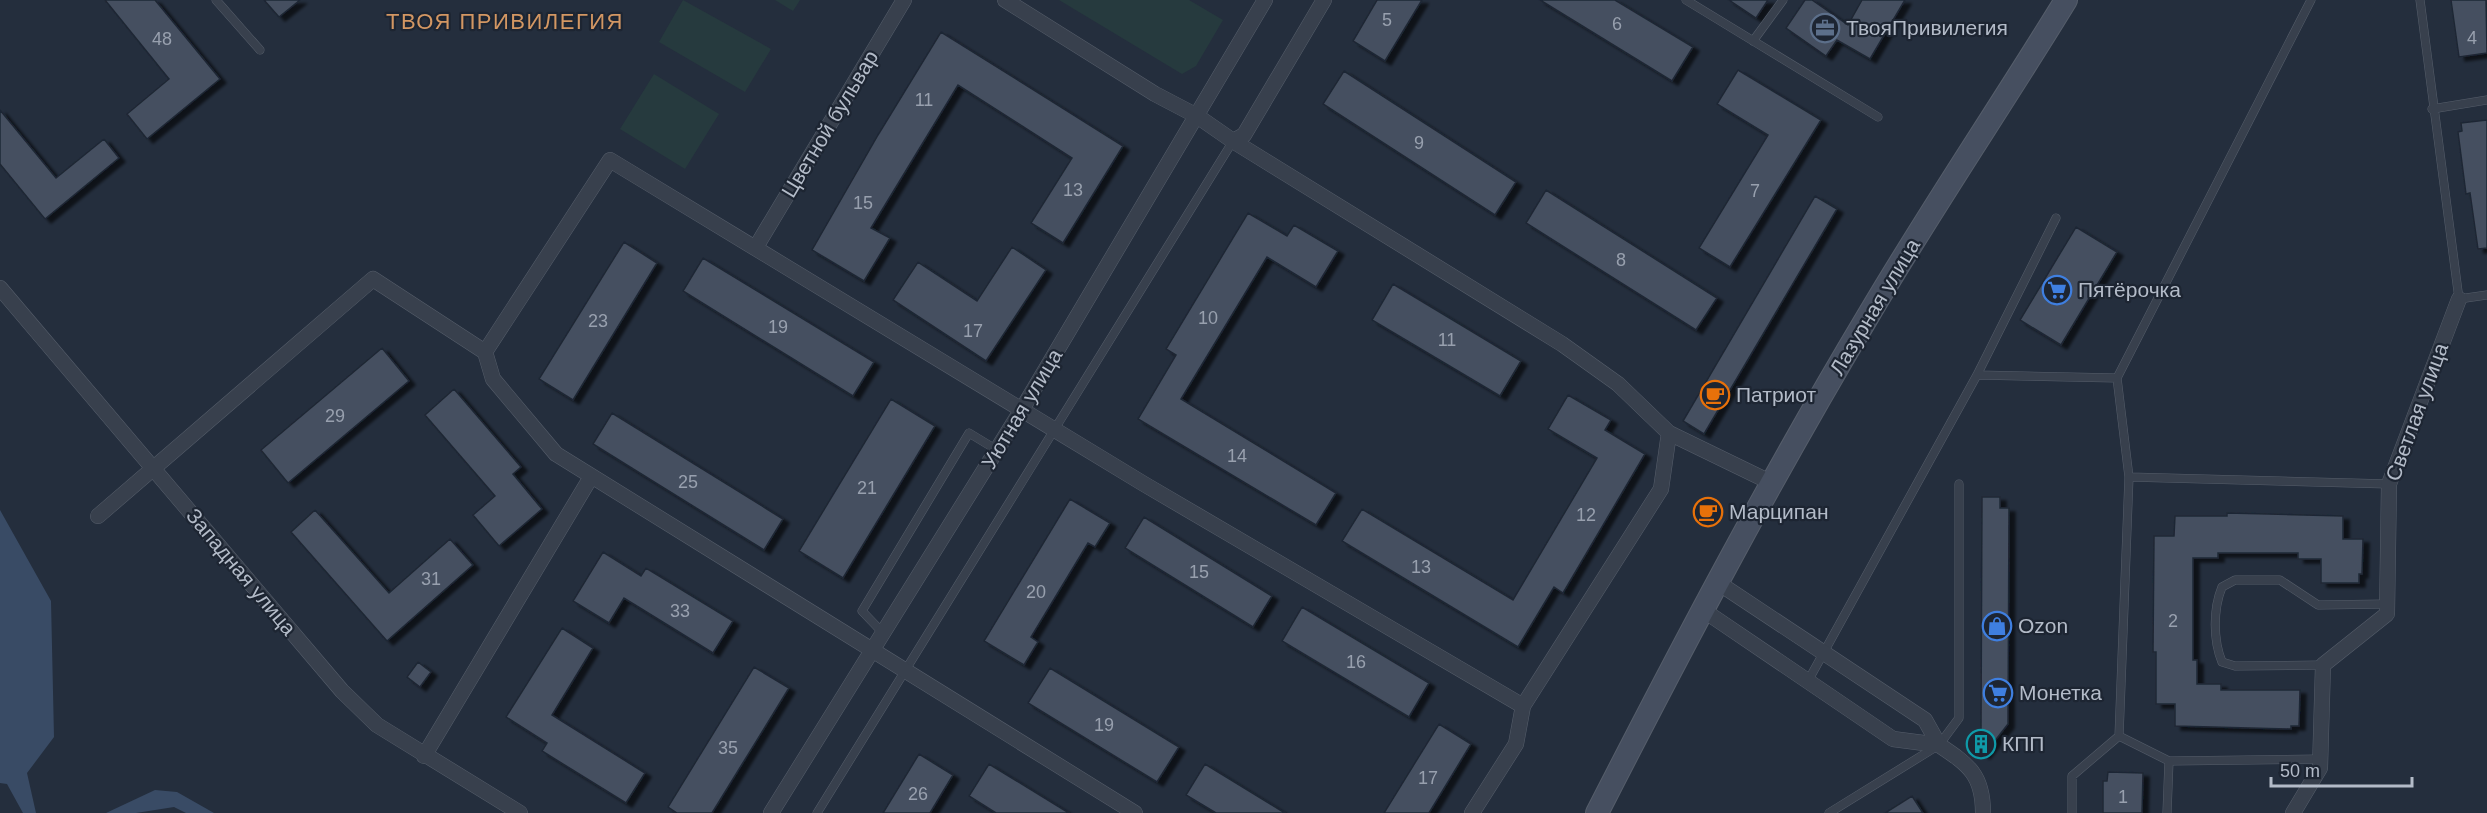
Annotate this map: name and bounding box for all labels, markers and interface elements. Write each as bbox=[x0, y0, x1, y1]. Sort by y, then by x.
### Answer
district label: ТВОЯ ПРИВИЛЕГИЯ bbox=[386, 9, 624, 34]
house number: 5 bbox=[1382, 10, 1392, 30]
office icon: ТвояПривилегия bbox=[1809, 12, 1841, 44]
house number: 6 bbox=[1612, 14, 1622, 34]
place label: ТвояПривилегия bbox=[1846, 16, 2008, 39]
house number: 4 bbox=[2467, 28, 2477, 48]
house number: 48 bbox=[152, 29, 172, 49]
street label: Цветной бульвар bbox=[777, 46, 882, 201]
house number: 11 bbox=[915, 90, 933, 110]
house number: 9 bbox=[1414, 133, 1424, 153]
house number: 13 bbox=[1063, 180, 1083, 200]
house number: 7 bbox=[1750, 181, 1760, 201]
house number: 15 bbox=[853, 193, 873, 213]
street label: Лазурная улица bbox=[1825, 234, 1924, 379]
house number: 8 bbox=[1616, 250, 1626, 270]
supermarket icon: Пятёрочка bbox=[2041, 274, 2073, 306]
place label: Пятёрочка bbox=[2078, 278, 2181, 301]
house number: 10 bbox=[1198, 308, 1218, 328]
house number: 23 bbox=[588, 311, 608, 331]
house number: 19 bbox=[768, 317, 788, 337]
house number: 17 bbox=[963, 321, 983, 341]
house number: 11 bbox=[1438, 330, 1456, 350]
street label: Светлая улица bbox=[2381, 339, 2452, 484]
street label: Уютная улица bbox=[977, 344, 1066, 473]
cafe icon: Патриот bbox=[1699, 379, 1731, 411]
place label: Патриот bbox=[1736, 383, 1817, 406]
house number: 29 bbox=[325, 406, 345, 426]
house number: 14 bbox=[1227, 446, 1247, 466]
house number: 25 bbox=[678, 472, 698, 492]
house number: 21 bbox=[857, 478, 877, 498]
cafe icon: Марципан bbox=[1692, 496, 1724, 528]
place label: Марципан bbox=[1729, 500, 1829, 523]
street label: Западная улица bbox=[182, 504, 301, 640]
house number: 12 bbox=[1576, 505, 1596, 525]
house number: 13 bbox=[1411, 557, 1431, 577]
house number: 15 bbox=[1189, 562, 1209, 582]
house number: 31 bbox=[421, 569, 441, 589]
house number: 20 bbox=[1026, 582, 1046, 602]
house number: 33 bbox=[670, 601, 690, 621]
shop icon: Ozon bbox=[1981, 610, 2013, 642]
house number: 2 bbox=[2168, 611, 2178, 631]
place label: Ozon bbox=[2018, 614, 2068, 637]
house number: 16 bbox=[1346, 652, 1366, 672]
supermarket icon: Монетка bbox=[1982, 677, 2014, 709]
place label: Монетка bbox=[2019, 681, 2102, 704]
house number: 19 bbox=[1094, 715, 1114, 735]
building icon: КПП bbox=[1965, 728, 1997, 760]
place label: КПП bbox=[2002, 732, 2044, 755]
house number: 35 bbox=[718, 738, 738, 758]
scale bar bbox=[2271, 750, 2412, 788]
text: 50 m bbox=[2280, 761, 2320, 781]
house number: 17 bbox=[1418, 768, 1438, 788]
house number: 26 bbox=[908, 784, 928, 804]
house number: 1 bbox=[2118, 787, 2128, 807]

